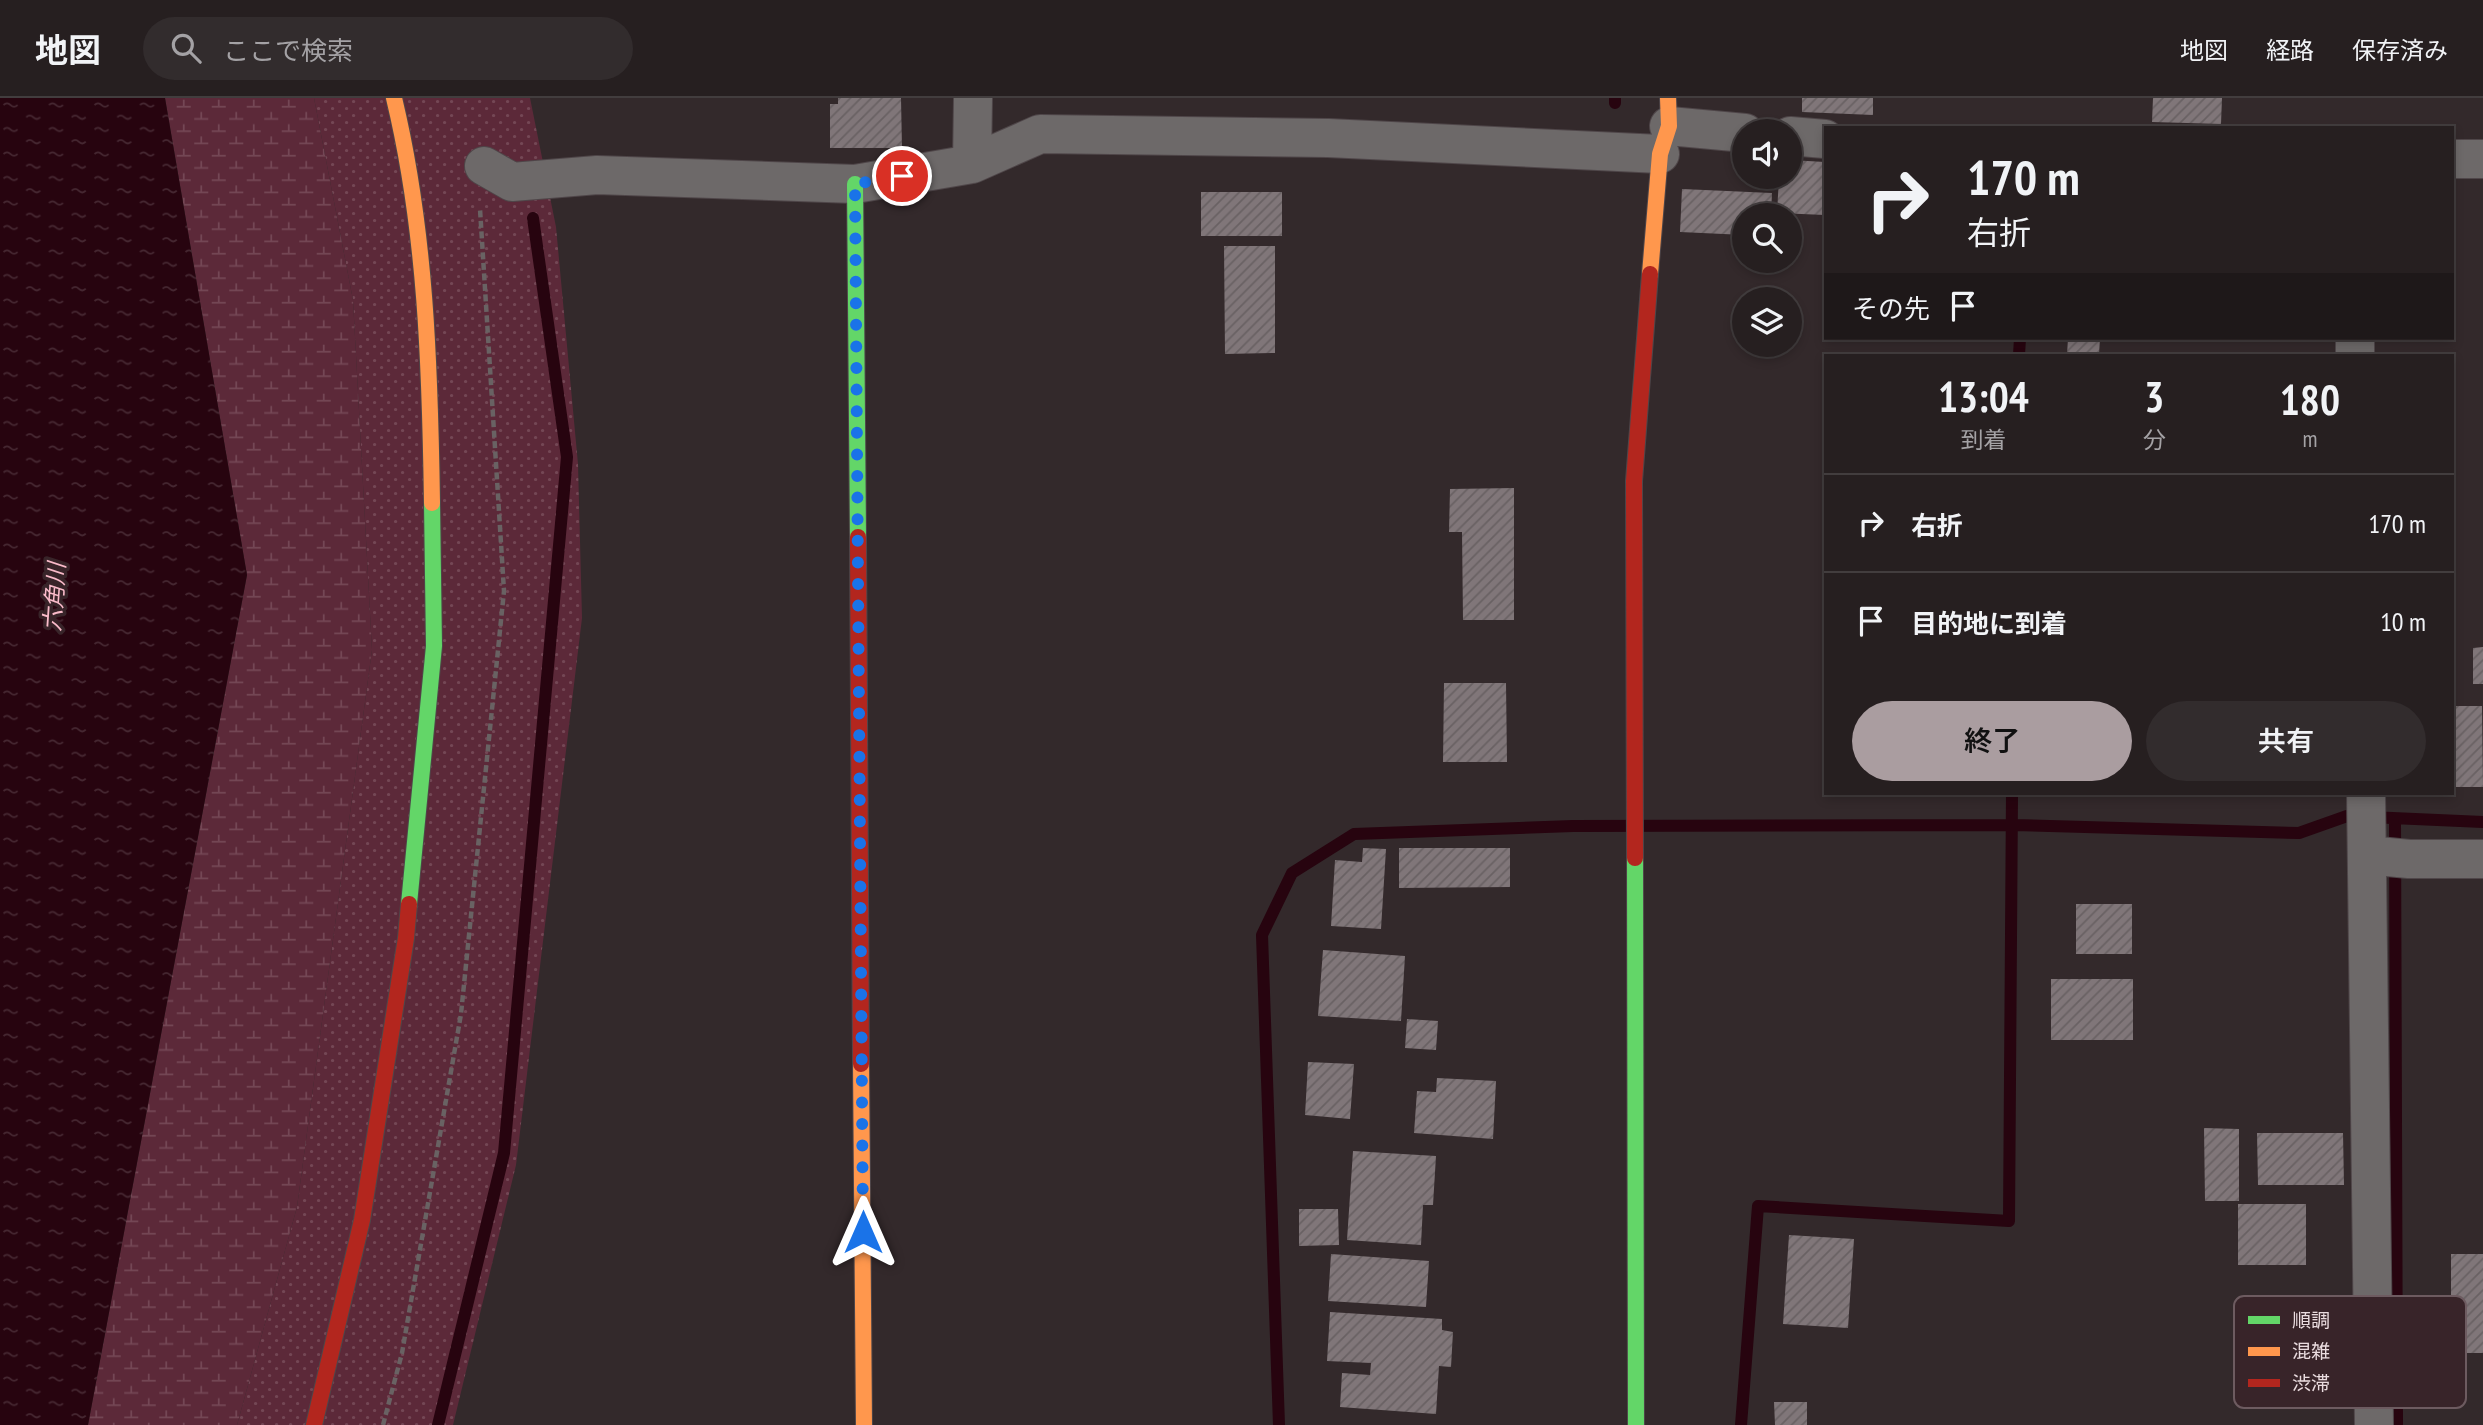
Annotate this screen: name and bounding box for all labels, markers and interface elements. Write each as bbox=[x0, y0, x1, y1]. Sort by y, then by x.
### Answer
search box bbox=[143, 17, 633, 80]
text: 地図 bbox=[35, 28, 101, 71]
icon: search bbox=[167, 29, 205, 67]
text: ここで検索 bbox=[223, 34, 353, 67]
text: 地図 bbox=[2180, 35, 2228, 66]
text: 経路 bbox=[2266, 35, 2314, 66]
text: 保存済み bbox=[2352, 35, 2448, 66]
map controls bbox=[1732, 119, 1802, 357]
button: sound bbox=[1732, 119, 1802, 189]
text: 170 m bbox=[1967, 145, 2080, 209]
pin bbox=[872, 146, 932, 206]
icon: right bbox=[1852, 154, 1943, 245]
icon: arrive bbox=[883, 157, 921, 195]
button: search bbox=[1732, 203, 1802, 273]
text: 右折 bbox=[1967, 211, 2031, 253]
button: layers bbox=[1732, 287, 1802, 357]
icon: arrive bbox=[1944, 287, 1982, 325]
text: その先 bbox=[1852, 292, 1930, 325]
text: 13:04 bbox=[1938, 369, 2029, 424]
text: 3 bbox=[2144, 369, 2164, 424]
text: 180 bbox=[2280, 372, 2340, 427]
text: m bbox=[2302, 424, 2317, 453]
text: 到着 bbox=[1960, 425, 2006, 454]
text: 分 bbox=[2143, 425, 2166, 454]
icon: right bbox=[1852, 504, 1890, 542]
text: 170 m bbox=[2368, 507, 2426, 540]
text: 右折 bbox=[1911, 509, 1963, 542]
water label: 六角川 bbox=[37, 559, 71, 632]
icon: arrive bbox=[1852, 602, 1890, 640]
text: 10 m bbox=[2380, 605, 2426, 638]
text: 目的地に到着 bbox=[1911, 607, 2067, 640]
button: 終了 bbox=[1852, 701, 2132, 781]
button: 共有 bbox=[2146, 701, 2426, 781]
position arrow bbox=[826, 1195, 900, 1269]
legend bbox=[2234, 1296, 2466, 1408]
text: 順調 bbox=[2292, 1308, 2330, 1332]
text: 混雑 bbox=[2292, 1339, 2330, 1363]
text: 渋滞 bbox=[2292, 1371, 2330, 1395]

